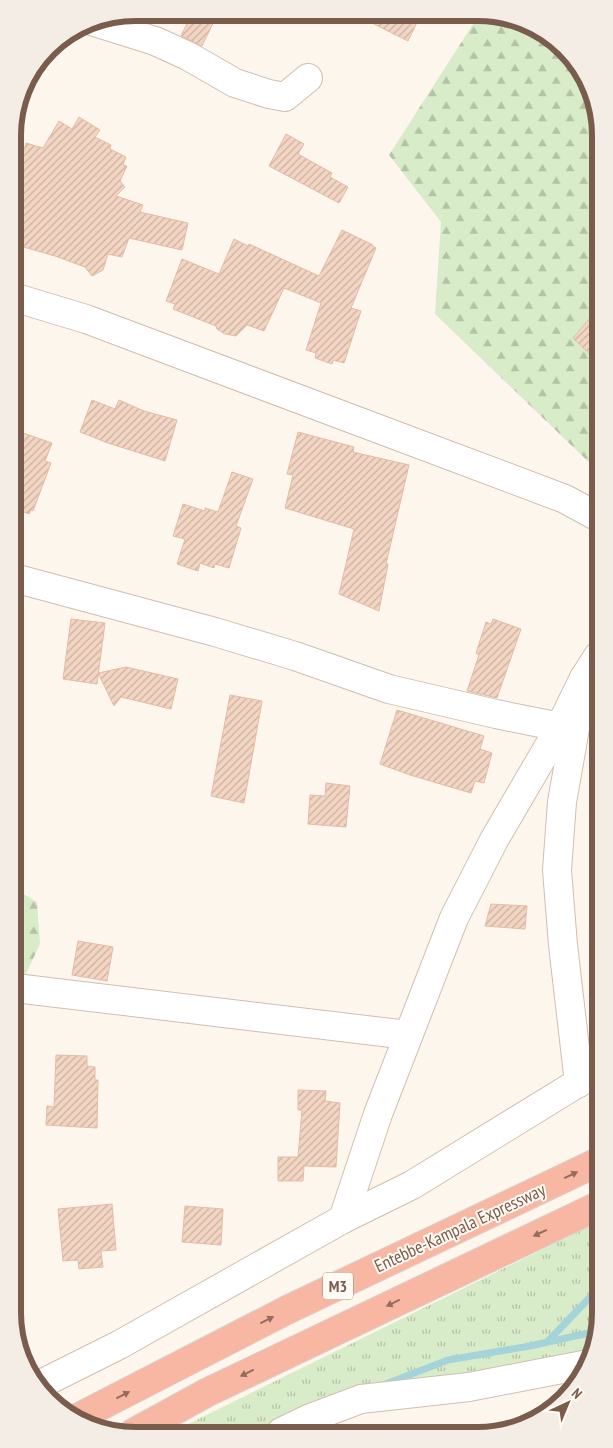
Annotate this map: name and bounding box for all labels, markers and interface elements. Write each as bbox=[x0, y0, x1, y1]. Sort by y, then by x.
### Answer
one-way arrow bbox=[564, 1170, 579, 1179]
street label: Entebbe-Kampala Expressway bbox=[371, 1178, 549, 1277]
one-way arrow bbox=[533, 1229, 547, 1237]
road number: M3 bbox=[323, 1272, 353, 1300]
one-way arrow bbox=[386, 1299, 400, 1307]
one-way arrow bbox=[260, 1316, 274, 1324]
one-way arrow bbox=[240, 1369, 254, 1377]
north arrow bbox=[543, 1378, 593, 1428]
text: N bbox=[568, 1385, 586, 1403]
one-way arrow bbox=[115, 1391, 130, 1399]

